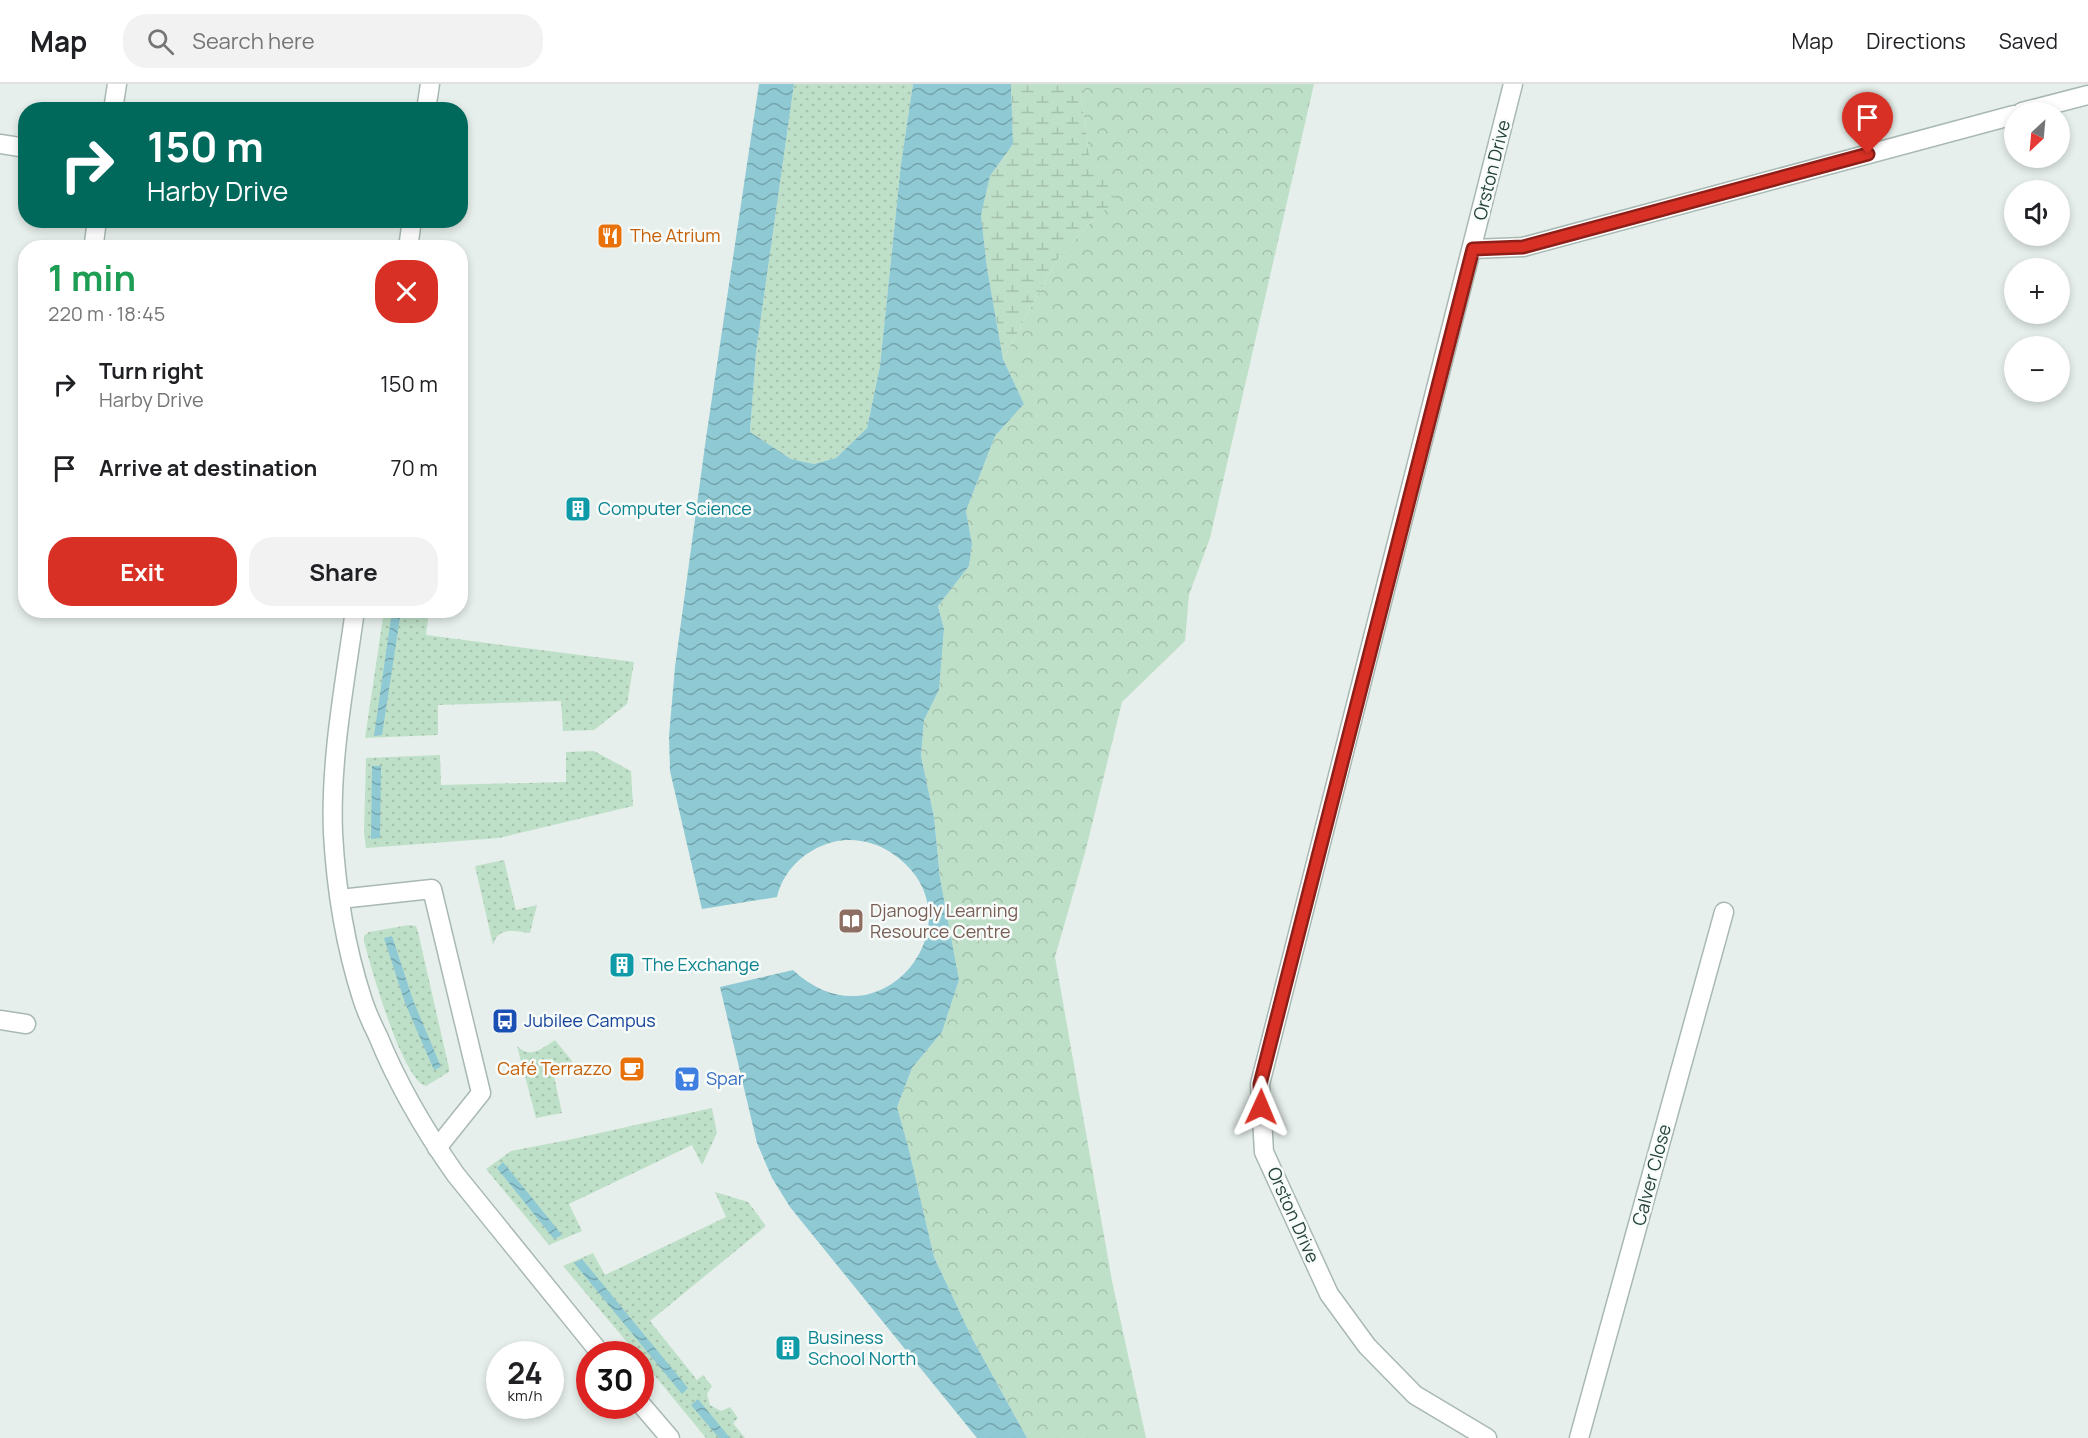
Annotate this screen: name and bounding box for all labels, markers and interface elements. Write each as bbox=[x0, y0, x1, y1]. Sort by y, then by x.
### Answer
search box bbox=[123, 14, 543, 68]
text: Map bbox=[30, 22, 87, 60]
icon: search bbox=[144, 25, 177, 58]
text: Search here bbox=[192, 26, 315, 56]
text: Map bbox=[1792, 27, 1833, 55]
text: Directions bbox=[1866, 27, 1966, 55]
text: Saved bbox=[1999, 27, 2058, 55]
pin bbox=[1842, 92, 1893, 154]
icon: arrive bbox=[1851, 101, 1884, 134]
north arrow bbox=[2004, 102, 2070, 168]
map controls bbox=[2004, 102, 2070, 402]
text: 150 m bbox=[147, 117, 264, 175]
street label: Orston Drive bbox=[1467, 117, 1515, 222]
icon: right bbox=[48, 126, 126, 204]
text: Harby Drive bbox=[147, 172, 288, 209]
button: sound bbox=[2004, 180, 2070, 246]
restaurant icon: The Atrium bbox=[595, 221, 625, 251]
place label: The Atrium bbox=[630, 223, 720, 247]
text: 1 min bbox=[48, 253, 136, 302]
button: + bbox=[2004, 258, 2070, 324]
button: close bbox=[375, 260, 438, 323]
text: 220 m · 18:45 bbox=[48, 300, 165, 327]
button: − bbox=[2004, 336, 2070, 402]
text: Turn right bbox=[99, 356, 204, 386]
icon: right bbox=[48, 368, 81, 401]
text: 150 m bbox=[380, 369, 438, 399]
text: Harby Drive bbox=[99, 386, 204, 413]
icon: arrive bbox=[48, 452, 81, 485]
text: Arrive at destination bbox=[99, 453, 317, 483]
text: 70 m bbox=[390, 453, 438, 483]
building icon: Computer Science bbox=[563, 494, 593, 524]
place label: Computer Science bbox=[598, 496, 752, 520]
button: Exit bbox=[48, 537, 237, 606]
button: Share bbox=[249, 537, 438, 606]
place label: Djanogly Learning Resource Centre bbox=[870, 898, 1018, 943]
library icon: Djanogly Learning Resource Centre bbox=[836, 906, 866, 936]
building icon: The Exchange bbox=[607, 950, 637, 980]
place label: The Exchange bbox=[642, 952, 759, 976]
bus stop icon: Jubilee Campus bbox=[490, 1006, 520, 1036]
place label: Jubilee Campus bbox=[524, 1008, 656, 1032]
cafe icon: Café Terrazzo bbox=[617, 1054, 647, 1084]
place label: Café Terrazzo bbox=[497, 1056, 612, 1080]
supermarket icon: Spar bbox=[672, 1064, 702, 1094]
place label: Spar bbox=[706, 1066, 745, 1090]
position arrow bbox=[1229, 1075, 1293, 1139]
street label: Calver Close bbox=[1626, 1121, 1676, 1228]
street label: Orston Drive bbox=[1262, 1163, 1326, 1266]
place label: Business School North bbox=[808, 1325, 916, 1370]
building icon: Business School North bbox=[773, 1333, 803, 1363]
speed limit sign: 30 bbox=[576, 1341, 654, 1419]
text: 24 bbox=[507, 1352, 543, 1393]
text: km/h bbox=[508, 1385, 542, 1406]

